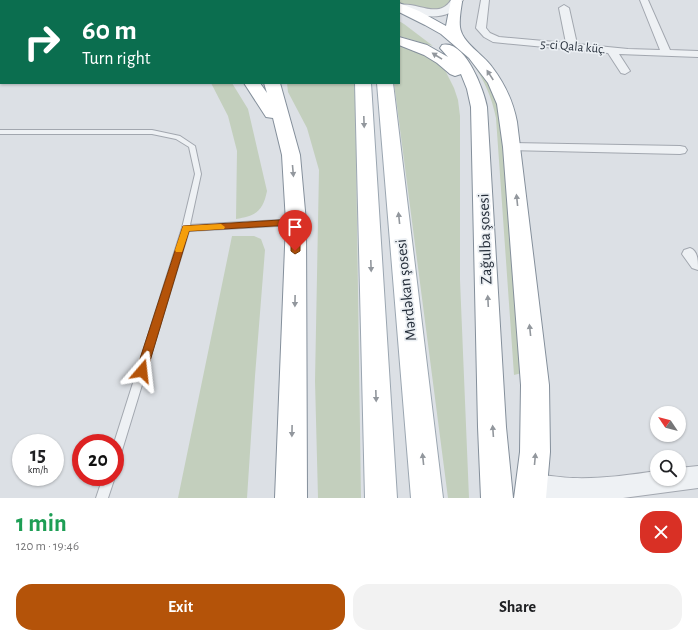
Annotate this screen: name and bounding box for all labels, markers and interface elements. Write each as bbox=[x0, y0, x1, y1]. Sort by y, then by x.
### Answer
icon: right bbox=[16, 16, 68, 68]
text: 60 m bbox=[82, 17, 137, 45]
street label: 5-ci Qala küç. bbox=[540, 38, 606, 56]
text: Turn right bbox=[82, 50, 151, 68]
one-way arrow bbox=[431, 52, 443, 59]
one-way arrow bbox=[486, 69, 493, 81]
one-way arrow bbox=[361, 116, 368, 128]
one-way arrow bbox=[289, 165, 296, 177]
street label: Zağulba şosesi bbox=[475, 193, 495, 285]
one-way arrow bbox=[514, 194, 520, 206]
pin bbox=[278, 210, 312, 251]
one-way arrow bbox=[396, 212, 402, 224]
icon: arrive bbox=[284, 216, 306, 238]
street label: Mərdəkan şosesi bbox=[393, 238, 419, 342]
one-way arrow bbox=[367, 260, 374, 272]
one-way arrow bbox=[292, 295, 298, 308]
one-way arrow bbox=[484, 295, 491, 307]
one-way arrow bbox=[527, 324, 533, 336]
position arrow bbox=[121, 350, 163, 392]
one-way arrow bbox=[373, 390, 380, 402]
north arrow bbox=[650, 406, 686, 442]
map controls bbox=[650, 406, 686, 486]
one-way arrow bbox=[289, 425, 296, 437]
one-way arrow bbox=[489, 425, 496, 437]
speed limit sign: 20 bbox=[72, 434, 124, 486]
text: 15 bbox=[30, 445, 46, 465]
button: search bbox=[650, 450, 686, 486]
one-way arrow bbox=[420, 453, 427, 465]
one-way arrow bbox=[531, 453, 538, 465]
text: km/h bbox=[28, 465, 48, 475]
button: close bbox=[640, 511, 682, 553]
text: 1 min bbox=[16, 512, 67, 536]
text: 120 m · 19:46 bbox=[16, 540, 79, 553]
button: Exit bbox=[16, 584, 345, 630]
button: Share bbox=[353, 584, 682, 630]

